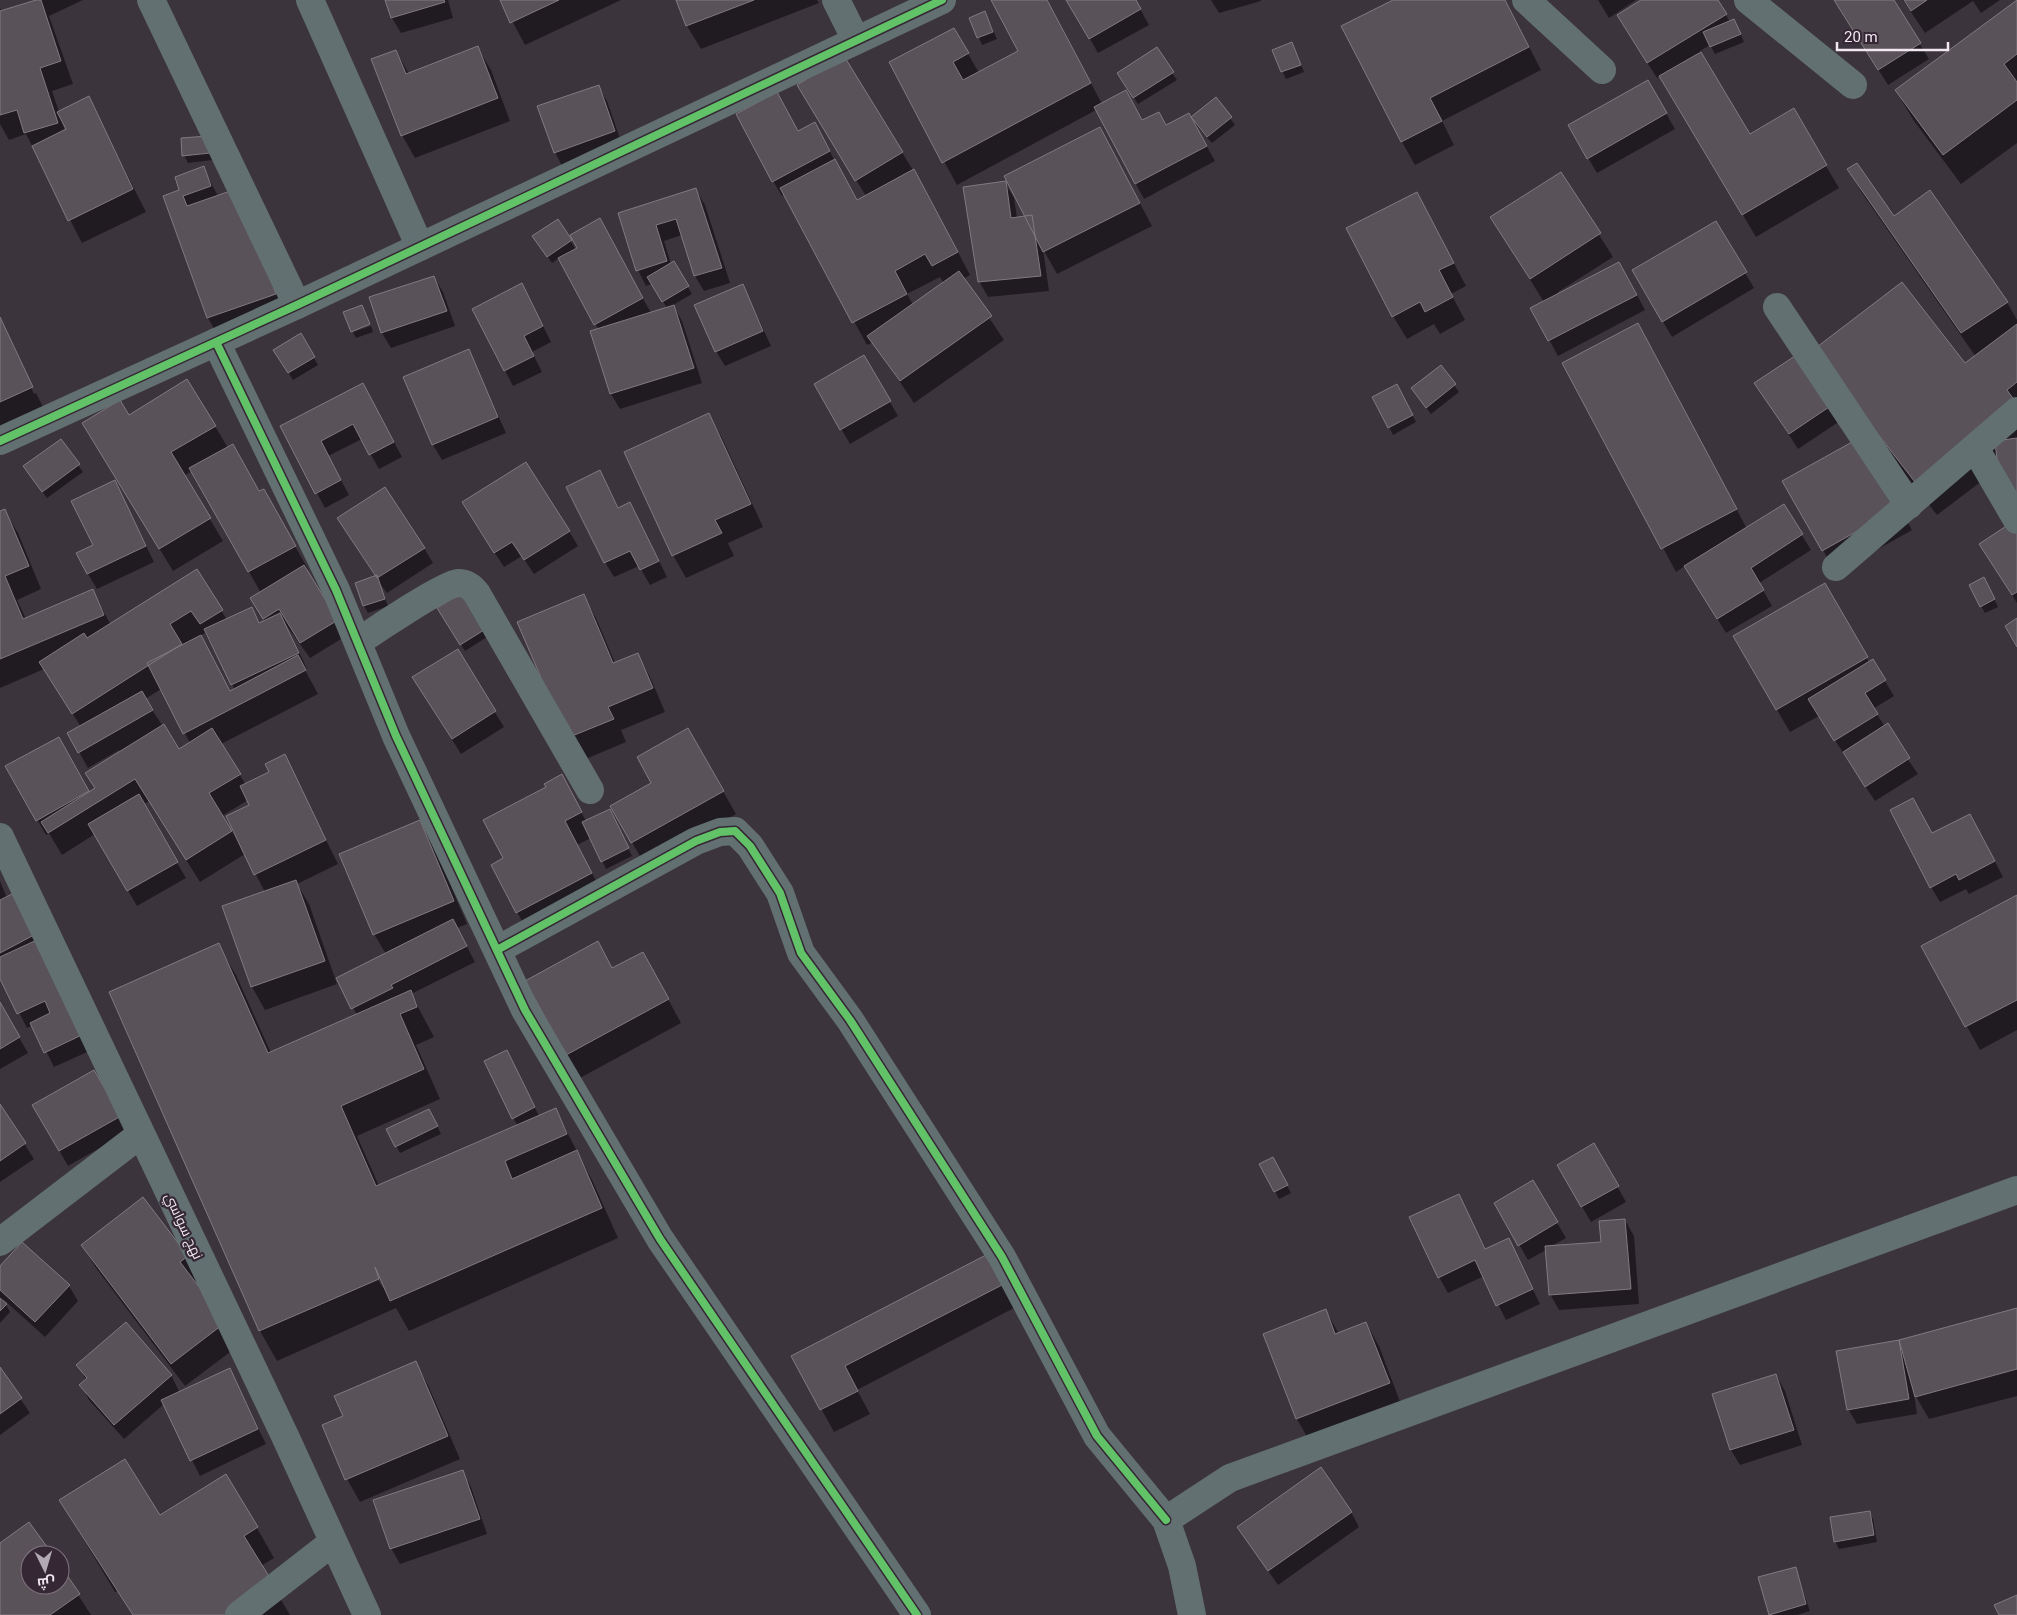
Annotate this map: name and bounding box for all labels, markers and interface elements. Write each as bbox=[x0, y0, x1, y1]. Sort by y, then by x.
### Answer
scale bar bbox=[1837, 20, 1948, 52]
text: 20 m bbox=[1844, 28, 1878, 46]
street label: نهج سواسي bbox=[159, 1190, 206, 1263]
north arrow bbox=[20, 1545, 70, 1595]
text: ش bbox=[36, 1573, 56, 1592]

